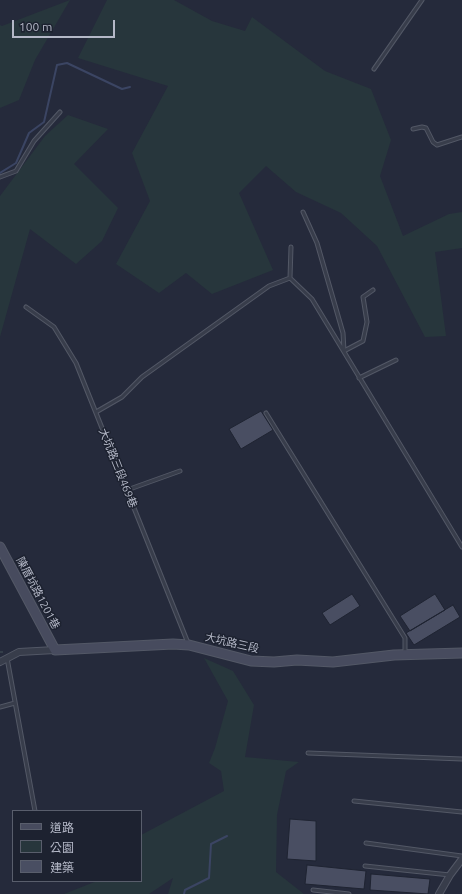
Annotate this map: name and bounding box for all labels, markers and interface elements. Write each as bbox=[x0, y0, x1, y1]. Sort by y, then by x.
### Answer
scale bar bbox=[14, 12, 117, 38]
text: 100 m bbox=[19, 20, 52, 33]
street label: 大坑路三段469巷 bbox=[96, 426, 140, 510]
street label: 陳厝坑路1201巷 bbox=[13, 555, 63, 631]
street label: 大坑路三段 bbox=[204, 630, 260, 656]
legend bbox=[12, 810, 142, 882]
text: 道路 bbox=[50, 821, 74, 834]
text: 公園 bbox=[50, 841, 74, 854]
text: 建築 bbox=[50, 861, 74, 874]

